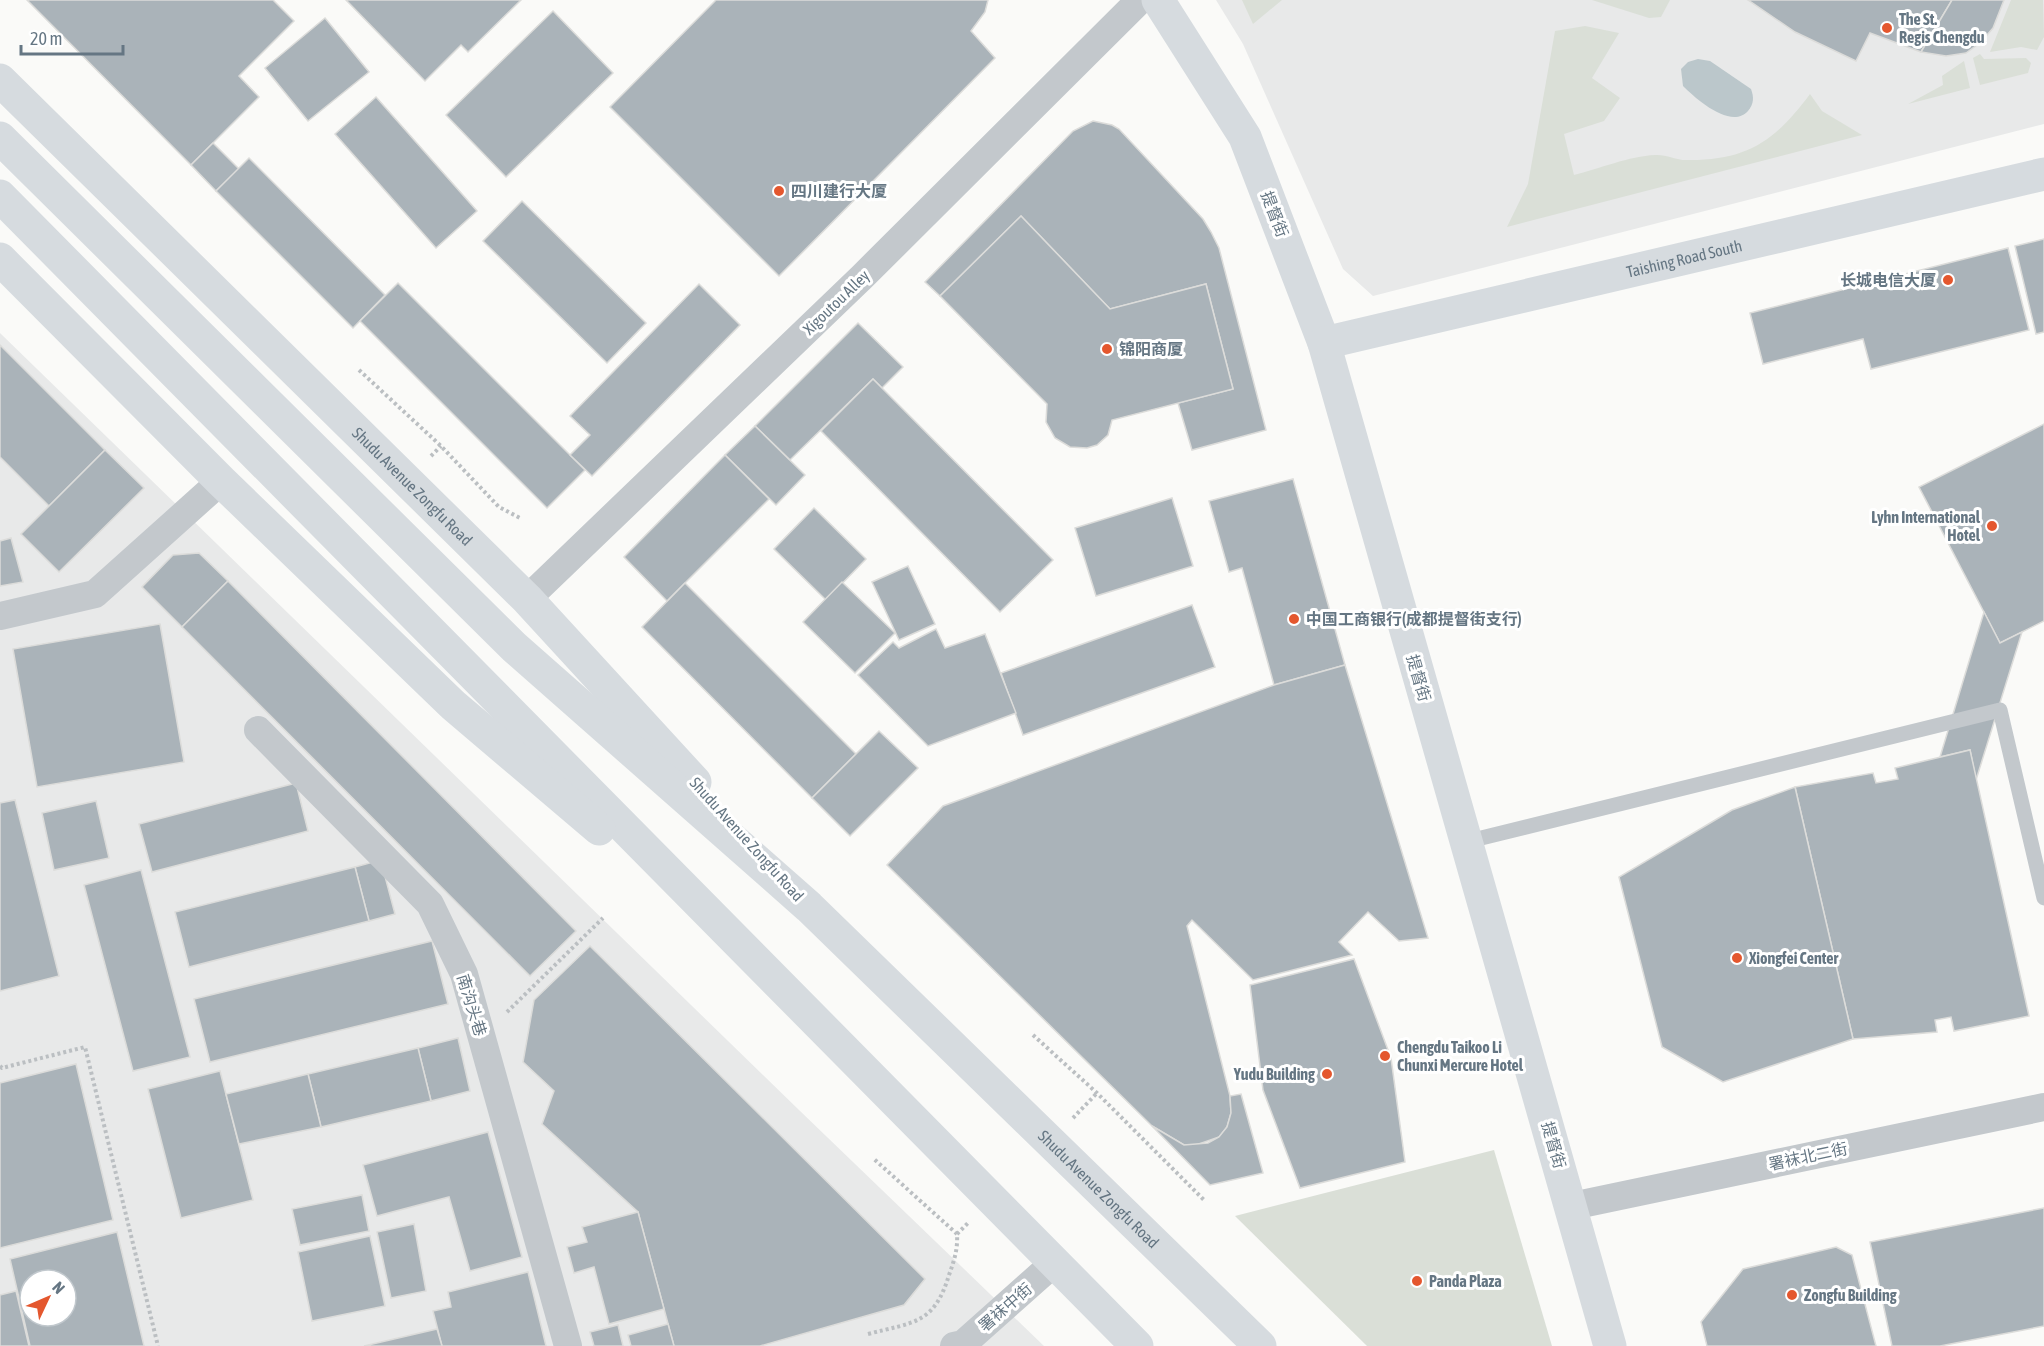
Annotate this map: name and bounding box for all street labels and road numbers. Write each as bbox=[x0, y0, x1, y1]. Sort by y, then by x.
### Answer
street label: 提督街 bbox=[1258, 188, 1292, 240]
street label: Taishing Road South bbox=[1625, 236, 1744, 281]
street label: Xigoutou Alley bbox=[799, 266, 874, 339]
street label: Shudu Avenue Zongfu Road bbox=[349, 424, 476, 549]
street label: 提督街 bbox=[1404, 652, 1434, 704]
street label: Shudu Avenue Zongfu Road bbox=[686, 773, 807, 905]
street label: 南沟头巷 bbox=[454, 972, 490, 1038]
street label: 提督街 bbox=[1539, 1119, 1569, 1171]
street label: Shudu Avenue Zongfu Road bbox=[1035, 1127, 1163, 1252]
street label: 署袜北二街 bbox=[1767, 1139, 1849, 1173]
street label: 署袜中街 bbox=[975, 1279, 1035, 1335]

